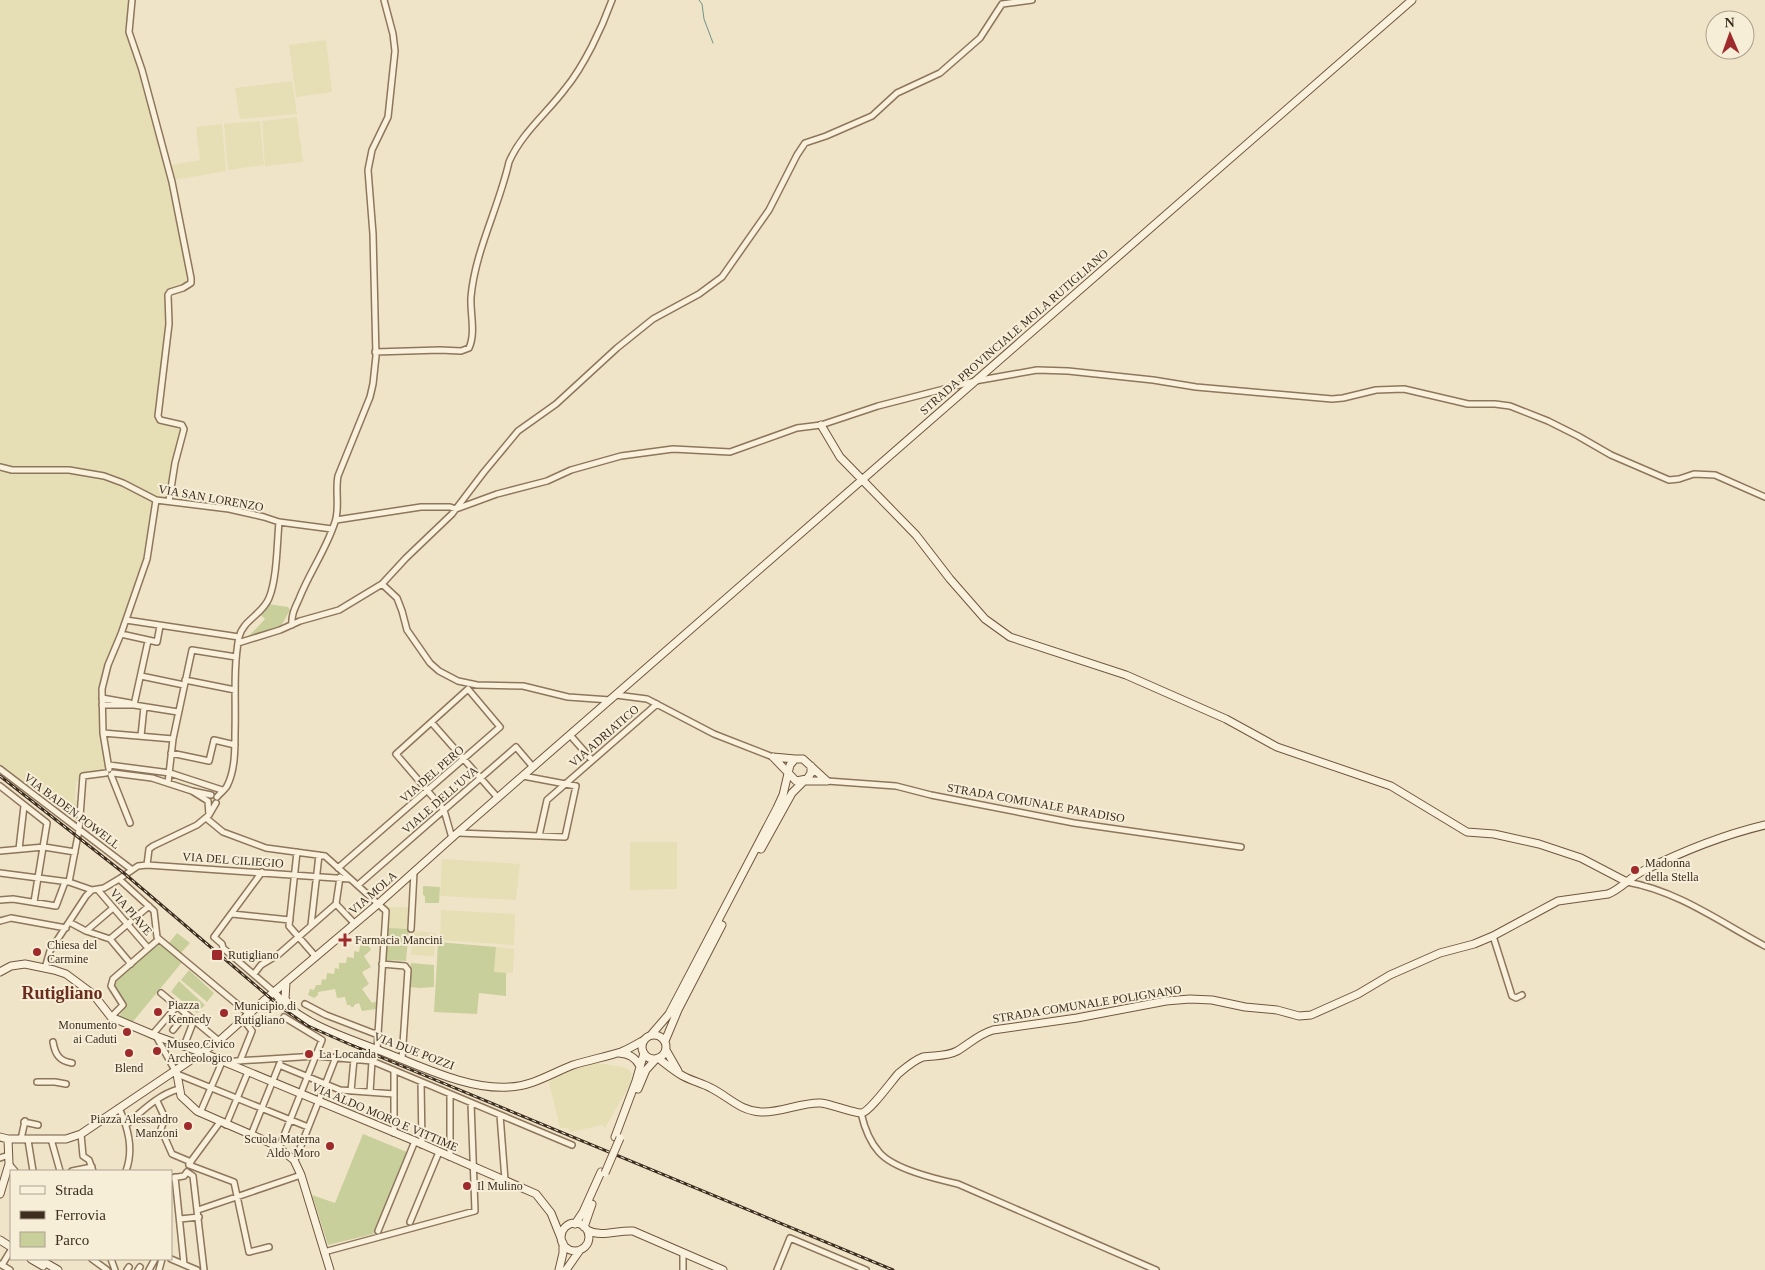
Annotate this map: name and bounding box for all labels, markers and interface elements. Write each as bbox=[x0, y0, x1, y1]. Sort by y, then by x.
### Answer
north arrow bbox=[1705, 10, 1755, 60]
text: N bbox=[1724, 15, 1735, 30]
street label: STRADA PROVINCIALE MOLA RUTIGLIANO bbox=[917, 246, 1111, 418]
street label: VIA SAN LORENZO bbox=[157, 482, 265, 514]
street label: VIA ADRIATICO bbox=[566, 702, 642, 770]
street label: VIA DEL PERO bbox=[397, 742, 467, 806]
street label: VIALE DELL'UVA bbox=[399, 763, 481, 837]
street label: VIA BADEN POWELL bbox=[21, 770, 123, 852]
street label: STRADA COMUNALE PARADISO bbox=[946, 780, 1126, 826]
street label: VIA DEL CILIEGIO bbox=[182, 849, 284, 871]
place label: Madonna della Stella bbox=[1645, 856, 1699, 884]
marker: Madonna della Stella bbox=[1629, 864, 1641, 876]
street label: VIA MOLA bbox=[346, 868, 400, 918]
street label: VIA PIAVE bbox=[107, 886, 155, 938]
place label: Farmacia Mancini bbox=[355, 933, 443, 947]
marker: Farmacia Mancini bbox=[339, 934, 351, 946]
place label: Chiesa del Carmine bbox=[47, 938, 98, 966]
marker: Chiesa del Carmine bbox=[31, 946, 43, 958]
marker: Rutigliano bbox=[210, 948, 224, 962]
place label: Rutigliano bbox=[228, 948, 279, 962]
street label: STRADA COMUNALE POLIGNANO bbox=[991, 982, 1183, 1026]
district label: Rutigliano bbox=[21, 983, 103, 1003]
place label: Piazza Kennedy bbox=[168, 998, 211, 1026]
place label: Municipio di Rutigliano bbox=[234, 999, 297, 1027]
marker: Piazza Kennedy bbox=[152, 1006, 164, 1018]
marker: Municipio di Rutigliano bbox=[218, 1007, 230, 1019]
place label: Monumento ai Caduti bbox=[58, 1018, 118, 1046]
marker: Monumento ai Caduti bbox=[121, 1026, 133, 1038]
street label: VIA DUE POZZI bbox=[372, 1029, 456, 1073]
place label: Museo Civico Archeologico bbox=[167, 1037, 235, 1065]
marker: Museo Civico Archeologico bbox=[151, 1045, 163, 1057]
marker: Blend bbox=[123, 1047, 135, 1059]
place label: La Locanda bbox=[319, 1047, 377, 1061]
marker: La Locanda bbox=[303, 1048, 315, 1060]
place label: Blend bbox=[115, 1061, 143, 1075]
street label: VIA ALDO MORO E VITTIME bbox=[310, 1080, 460, 1154]
place label: Piazza Alessandro Manzoni bbox=[90, 1112, 179, 1140]
marker: Piazza Alessandro Manzoni bbox=[182, 1120, 194, 1132]
place label: Scuola Materna Aldo Moro bbox=[244, 1132, 321, 1160]
marker: Scuola Materna Aldo Moro bbox=[324, 1140, 336, 1152]
legend bbox=[10, 1170, 172, 1260]
place label: Il Mulino bbox=[477, 1179, 523, 1193]
marker: Il Mulino bbox=[461, 1180, 473, 1192]
text: Strada bbox=[55, 1182, 94, 1198]
text: Ferrovia bbox=[55, 1207, 106, 1223]
text: Parco bbox=[55, 1232, 89, 1248]

